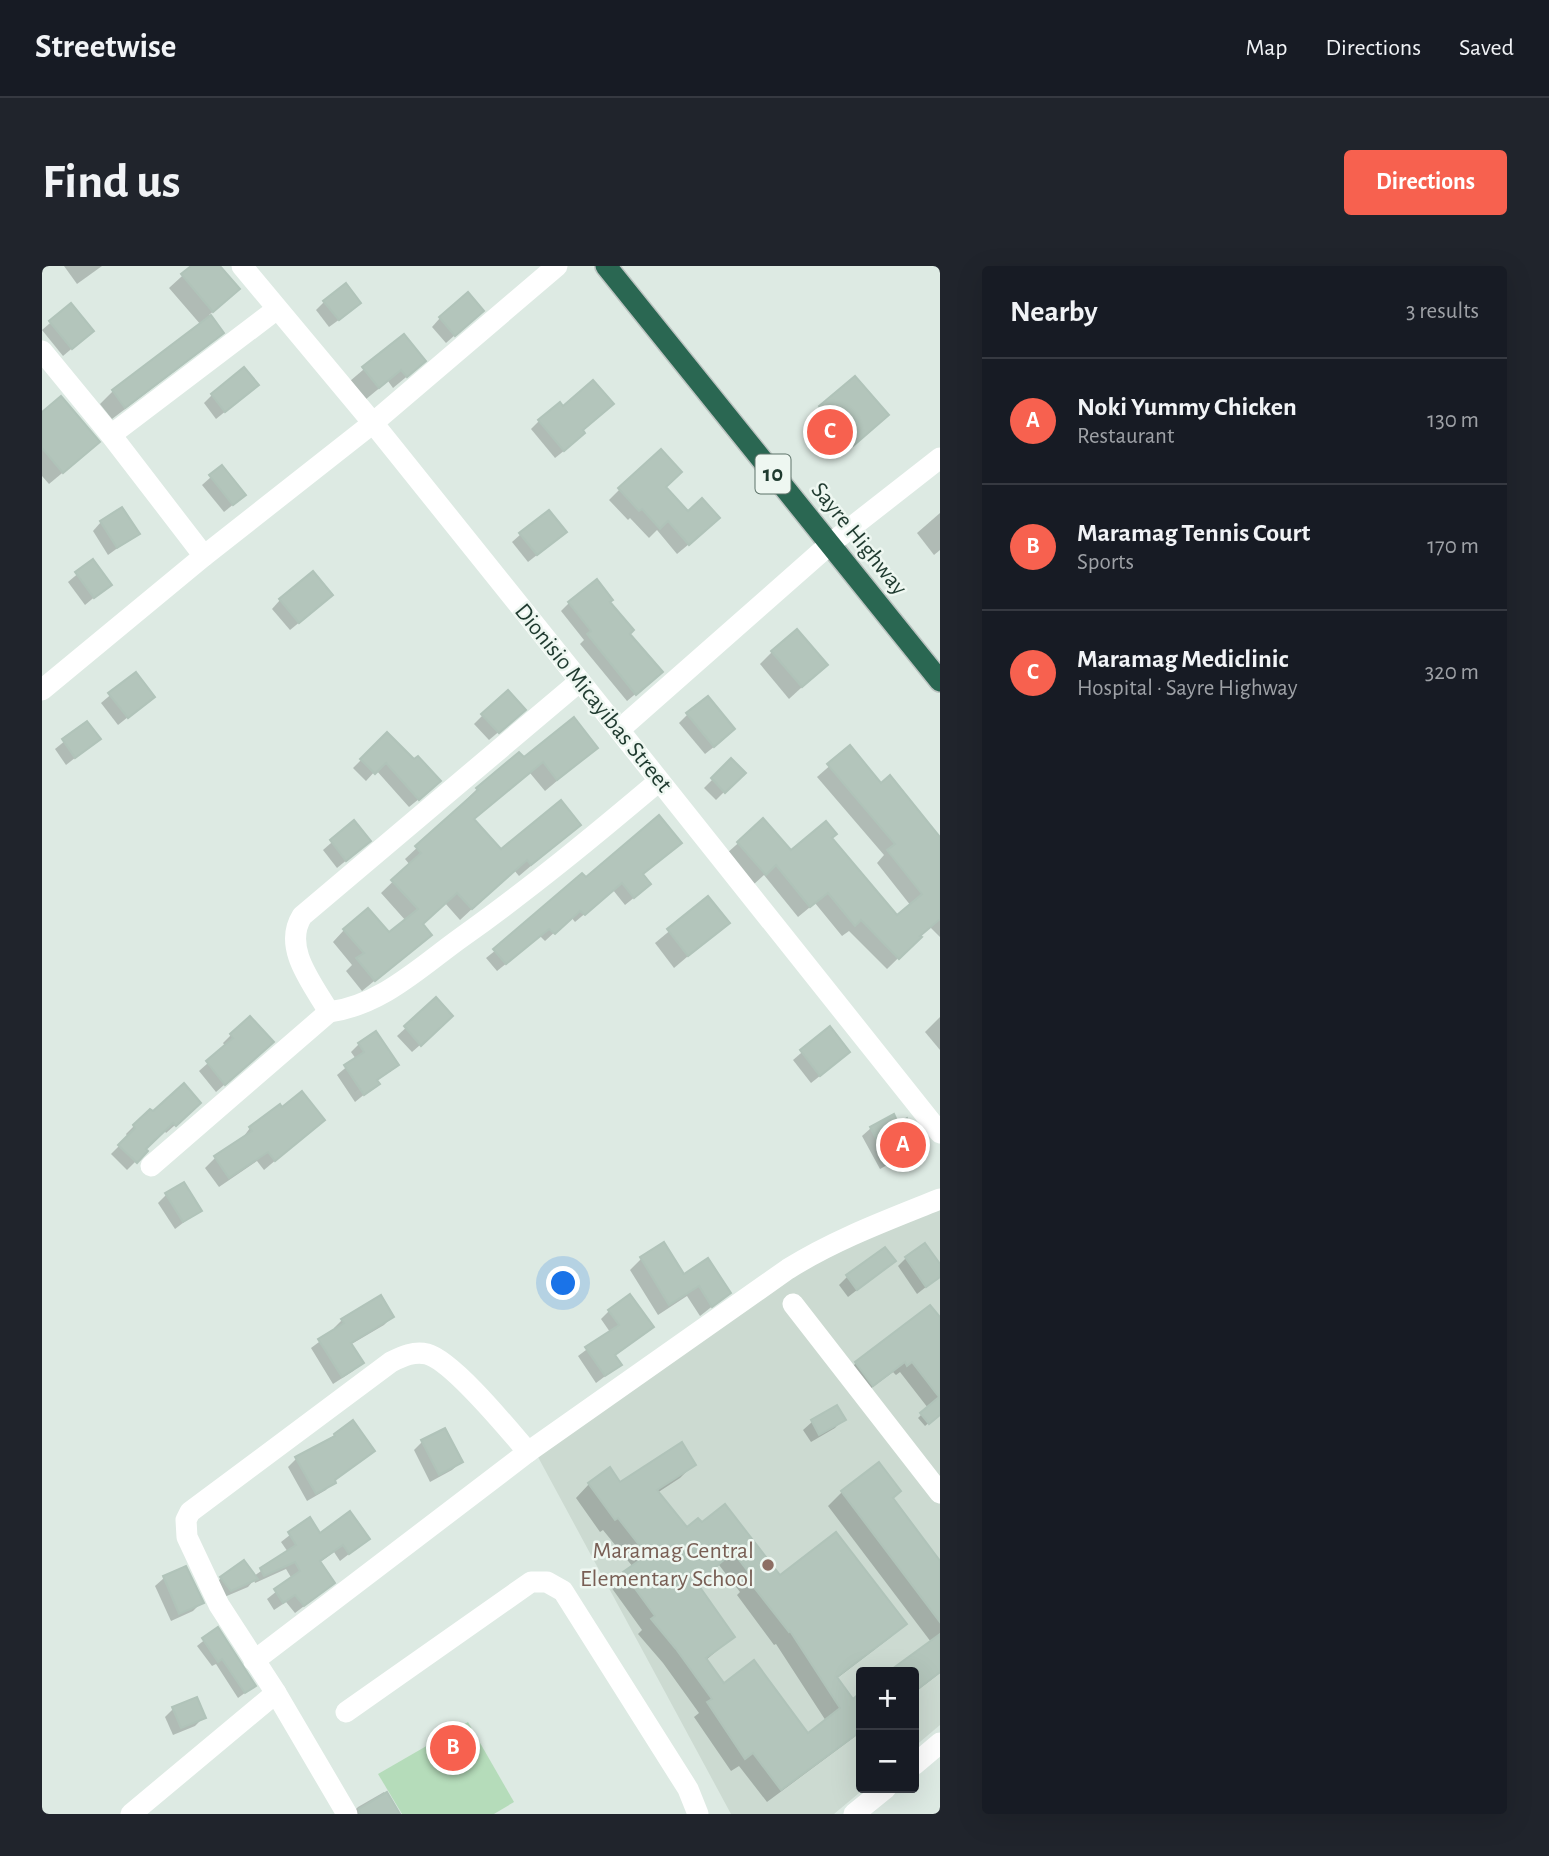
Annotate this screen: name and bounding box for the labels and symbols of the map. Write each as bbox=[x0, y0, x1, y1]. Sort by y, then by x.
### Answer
pin: C bbox=[807, 406, 853, 458]
road number: 10 bbox=[756, 454, 790, 494]
street label: Sayre Highway bbox=[806, 478, 912, 600]
street label: Dionisio Micayibas Street bbox=[510, 599, 676, 797]
pin: A bbox=[880, 1119, 926, 1171]
your location bbox=[546, 1266, 580, 1300]
place label: Maramag Central Elementary School bbox=[580, 1539, 754, 1591]
marker: Maramag Central Elementary School bbox=[760, 1557, 776, 1573]
pin: B bbox=[430, 1722, 476, 1774]

